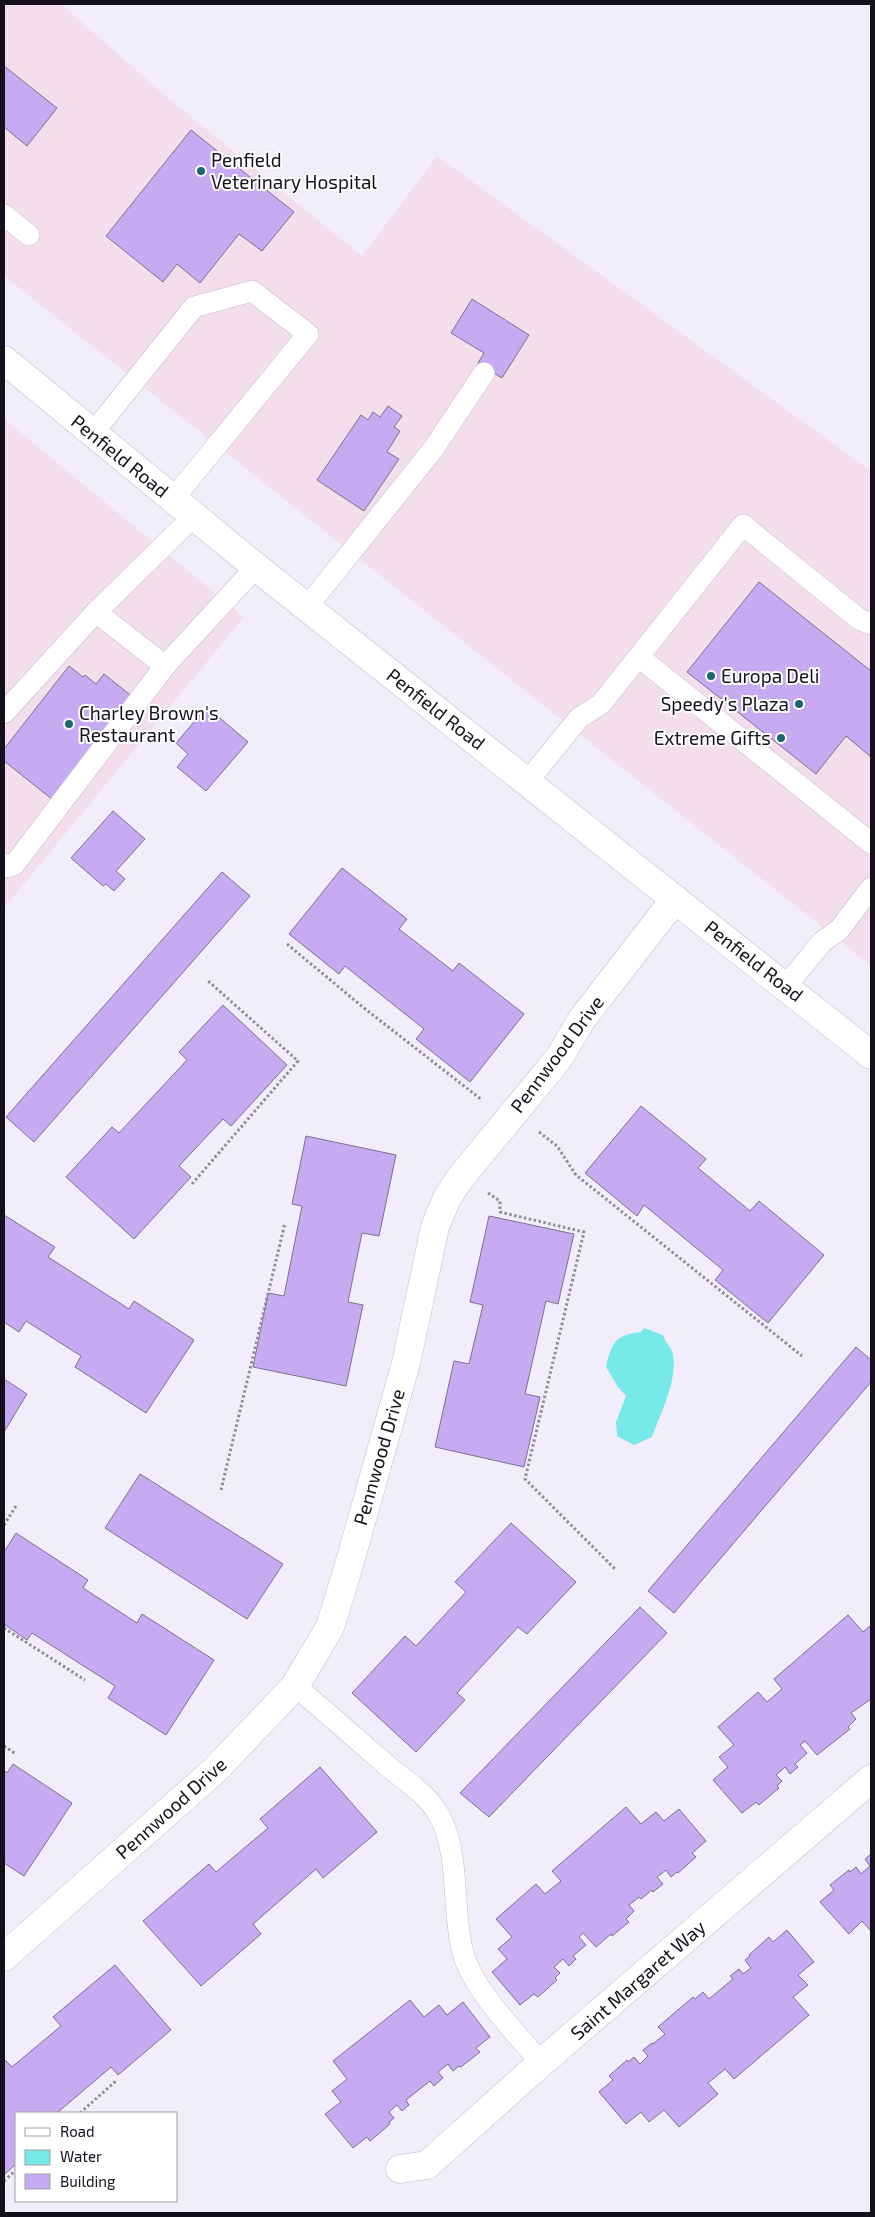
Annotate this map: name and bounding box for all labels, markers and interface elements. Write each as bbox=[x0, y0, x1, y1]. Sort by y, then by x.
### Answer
place label: Penfield Veterinary Hospital bbox=[211, 148, 377, 193]
marker: Penfield Veterinary Hospital bbox=[195, 165, 207, 177]
street label: Penfield Road bbox=[67, 409, 174, 502]
street label: Penfield Road bbox=[383, 663, 490, 754]
place label: Europa Deli bbox=[721, 664, 820, 687]
marker: Europa Deli bbox=[705, 670, 717, 682]
place label: Speedy's Plaza bbox=[661, 692, 789, 715]
marker: Speedy's Plaza bbox=[793, 698, 805, 710]
place label: Charley Brown's Restaurant bbox=[79, 701, 219, 746]
marker: Charley Brown's Restaurant bbox=[63, 718, 75, 730]
place label: Extreme Gifts bbox=[654, 726, 771, 749]
marker: Extreme Gifts bbox=[775, 732, 787, 744]
street label: Penfield Road bbox=[701, 915, 808, 1006]
street label: Pennwood Drive bbox=[505, 991, 608, 1117]
street label: Pennwood Drive bbox=[348, 1386, 409, 1528]
street label: Pennwood Drive bbox=[111, 1752, 231, 1863]
street label: Saint Margaret Way bbox=[566, 1915, 710, 2044]
legend bbox=[15, 2112, 178, 2202]
text: Road bbox=[60, 2122, 95, 2140]
text: Water bbox=[60, 2147, 102, 2165]
text: Building bbox=[60, 2172, 116, 2190]

